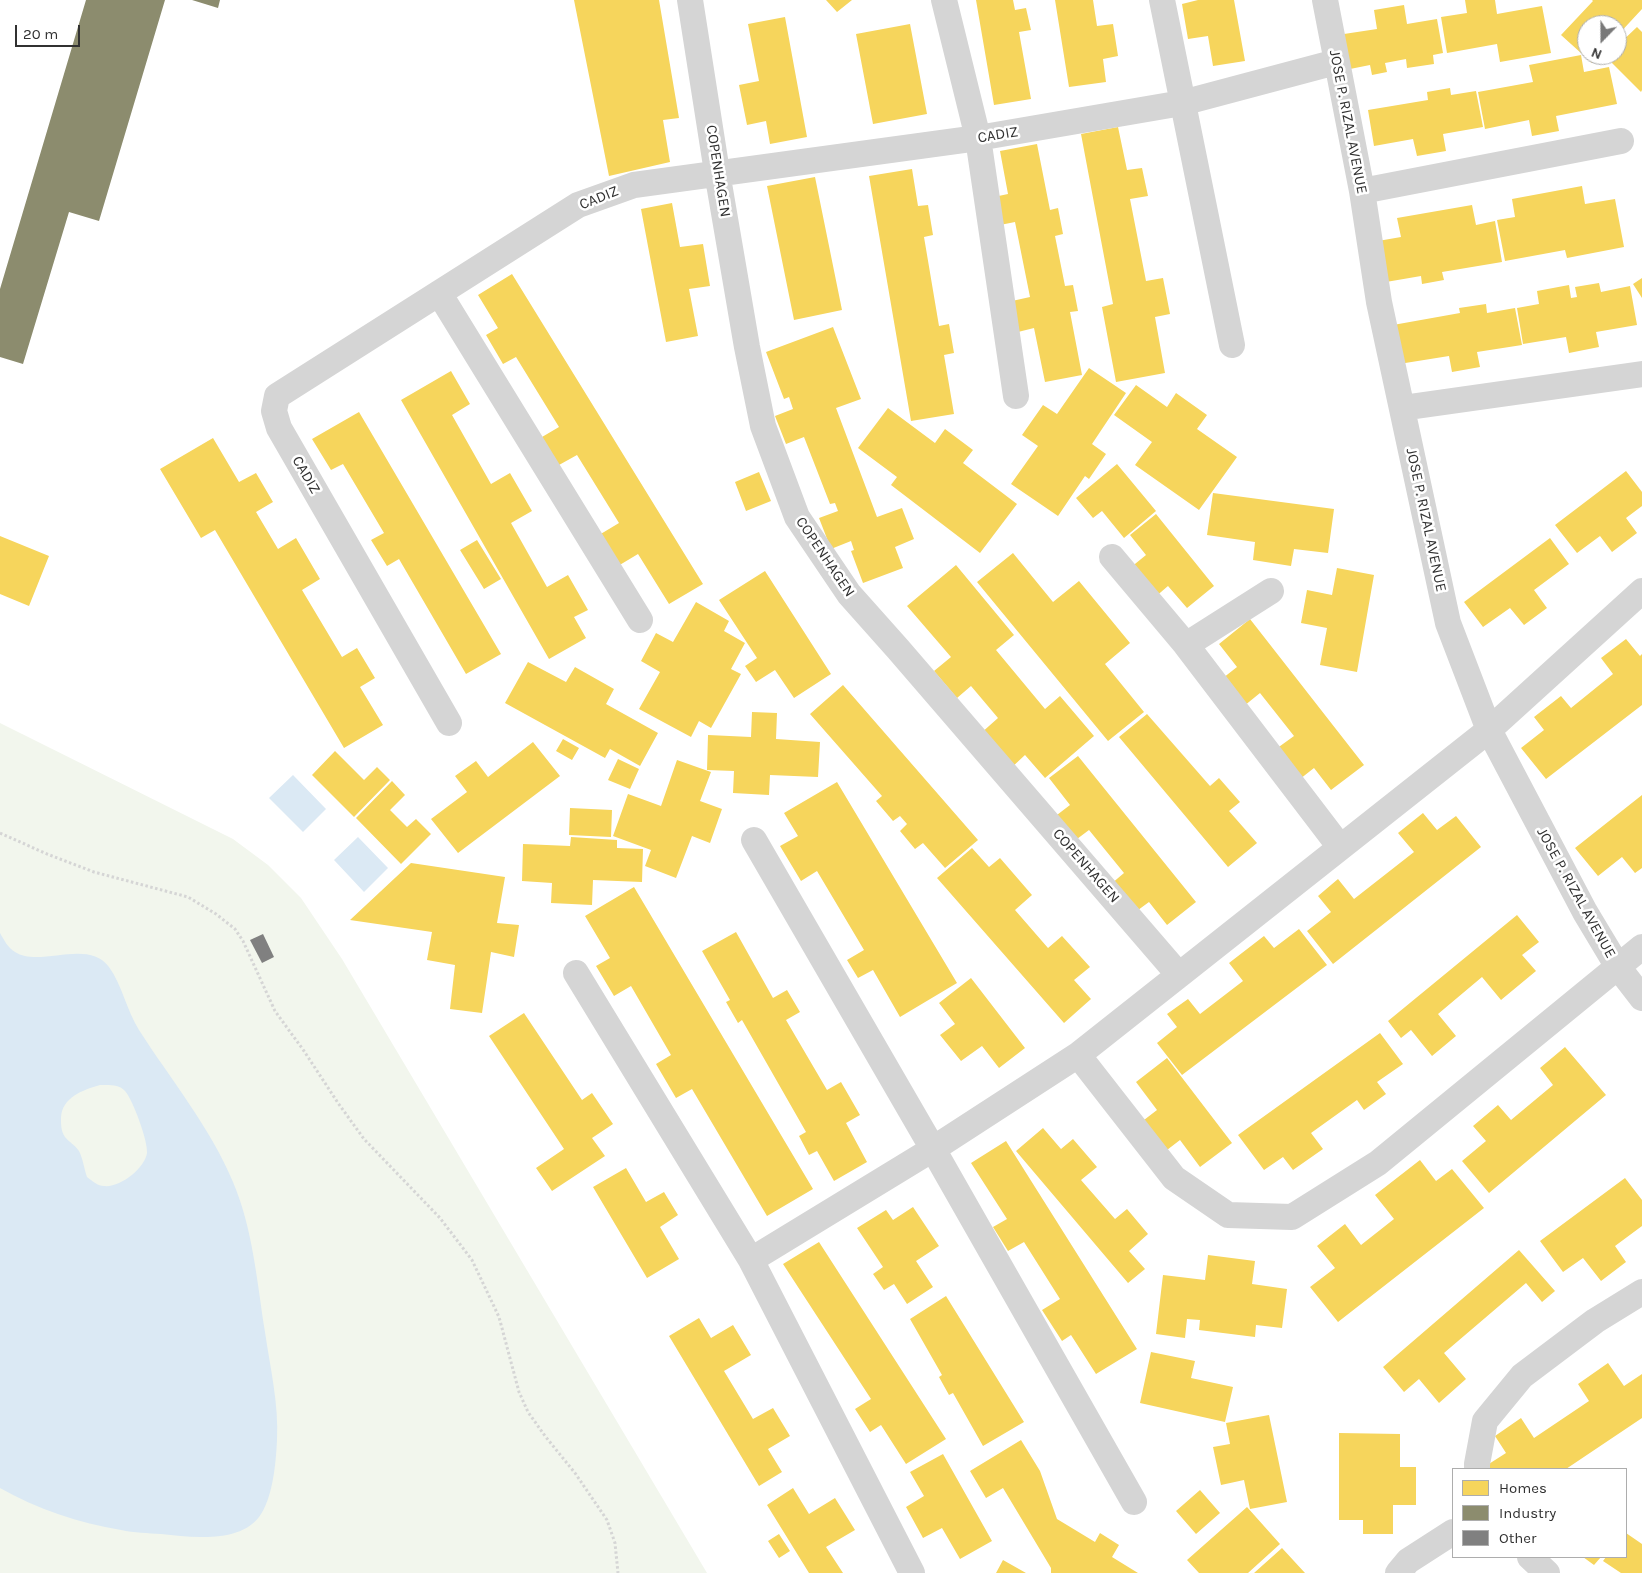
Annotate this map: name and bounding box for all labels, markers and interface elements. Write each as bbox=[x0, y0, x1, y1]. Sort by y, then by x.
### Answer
scale bar bbox=[18, 15, 82, 47]
north arrow bbox=[1577, 15, 1627, 65]
text: 20 m bbox=[23, 25, 58, 43]
text: N bbox=[1589, 44, 1604, 63]
street label: JOSE P. RIZAL AVENUE bbox=[1325, 48, 1371, 196]
street label: CADIZ bbox=[976, 123, 1020, 147]
street label: COPENHAGEN bbox=[702, 124, 734, 218]
street label: CADIZ bbox=[577, 182, 621, 214]
street label: JOSE P. RIZAL AVENUE bbox=[1402, 447, 1450, 593]
street label: CADIZ bbox=[288, 453, 324, 497]
street label: COPENHAGEN bbox=[792, 513, 858, 601]
street label: COPENHAGEN bbox=[1049, 825, 1123, 907]
street label: JOSE P. RIZAL AVENUE bbox=[1533, 825, 1619, 961]
legend bbox=[1452, 1468, 1627, 1558]
text: Homes bbox=[1499, 1479, 1547, 1497]
text: Industry bbox=[1499, 1504, 1556, 1522]
text: Other bbox=[1499, 1529, 1537, 1547]

